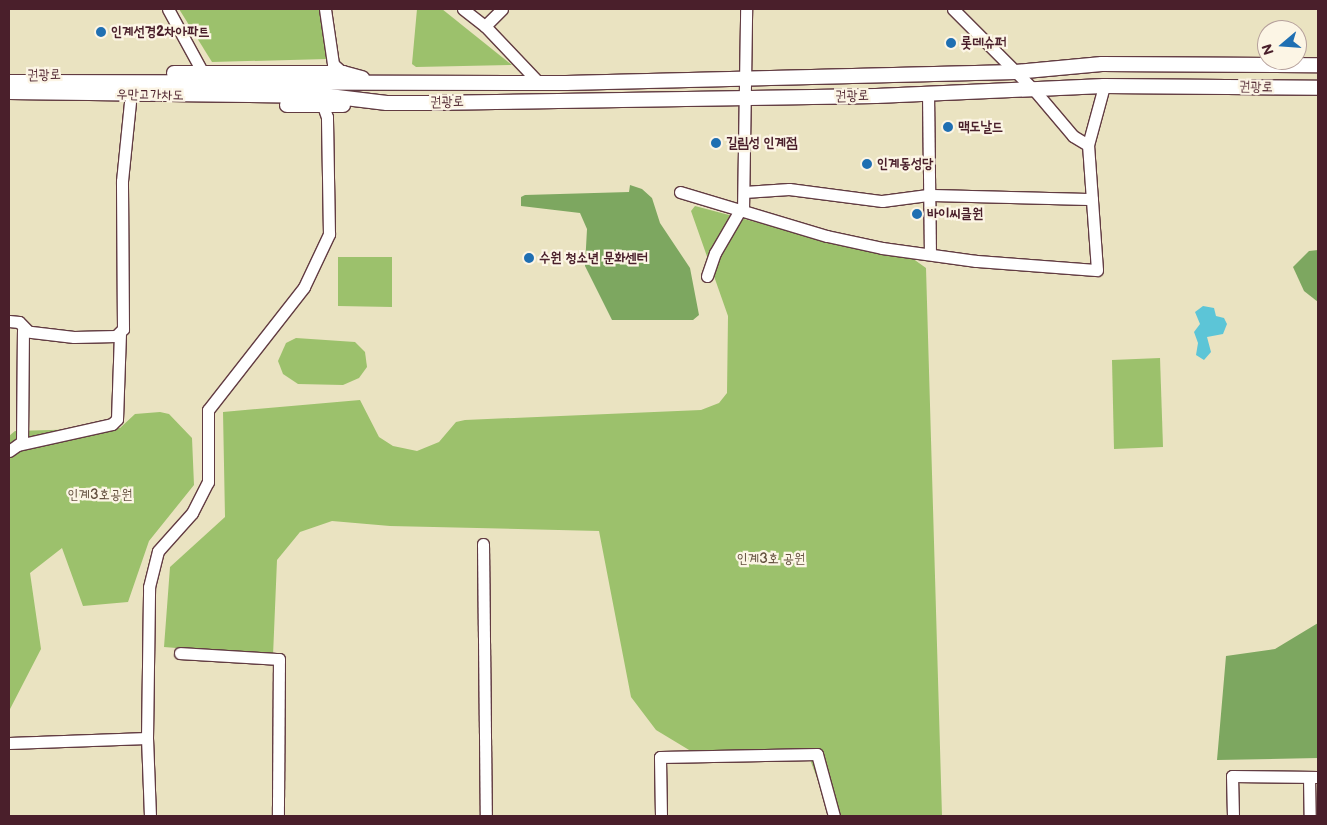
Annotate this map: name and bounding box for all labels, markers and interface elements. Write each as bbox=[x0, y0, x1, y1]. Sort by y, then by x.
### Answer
north arrow bbox=[1257, 20, 1307, 70]
place label: 인계선경2차아파트 bbox=[111, 24, 210, 40]
marker: 인계선경2차아파트 bbox=[95, 26, 107, 38]
place label: 롯데슈퍼 bbox=[961, 35, 1006, 51]
marker: 롯데슈퍼 bbox=[945, 37, 957, 49]
text: N bbox=[1259, 42, 1278, 57]
street label: 권광로 bbox=[27, 66, 61, 84]
street label: 권광로 bbox=[1239, 78, 1273, 96]
street label: 우만고가차도 bbox=[116, 86, 184, 104]
street label: 권광로 bbox=[835, 87, 869, 105]
street label: 권광로 bbox=[430, 93, 464, 111]
place label: 맥도날드 bbox=[958, 119, 1003, 135]
marker: 맥도날드 bbox=[942, 121, 954, 133]
place label: 길림성 인계점 bbox=[726, 135, 797, 151]
marker: 길림성 인계점 bbox=[710, 137, 722, 149]
place label: 인계동성당 bbox=[877, 156, 933, 172]
marker: 인계동성당 bbox=[861, 158, 873, 170]
place label: 바이씨클원 bbox=[927, 206, 983, 222]
marker: 바이씨클원 bbox=[911, 208, 923, 220]
place label: 수원 청소년 문화센터 bbox=[539, 250, 648, 266]
marker: 수원 청소년 문화센터 bbox=[523, 252, 535, 264]
park label: 인계3호공원 bbox=[68, 487, 132, 503]
park label: 인계3호 공원 bbox=[737, 551, 805, 567]

